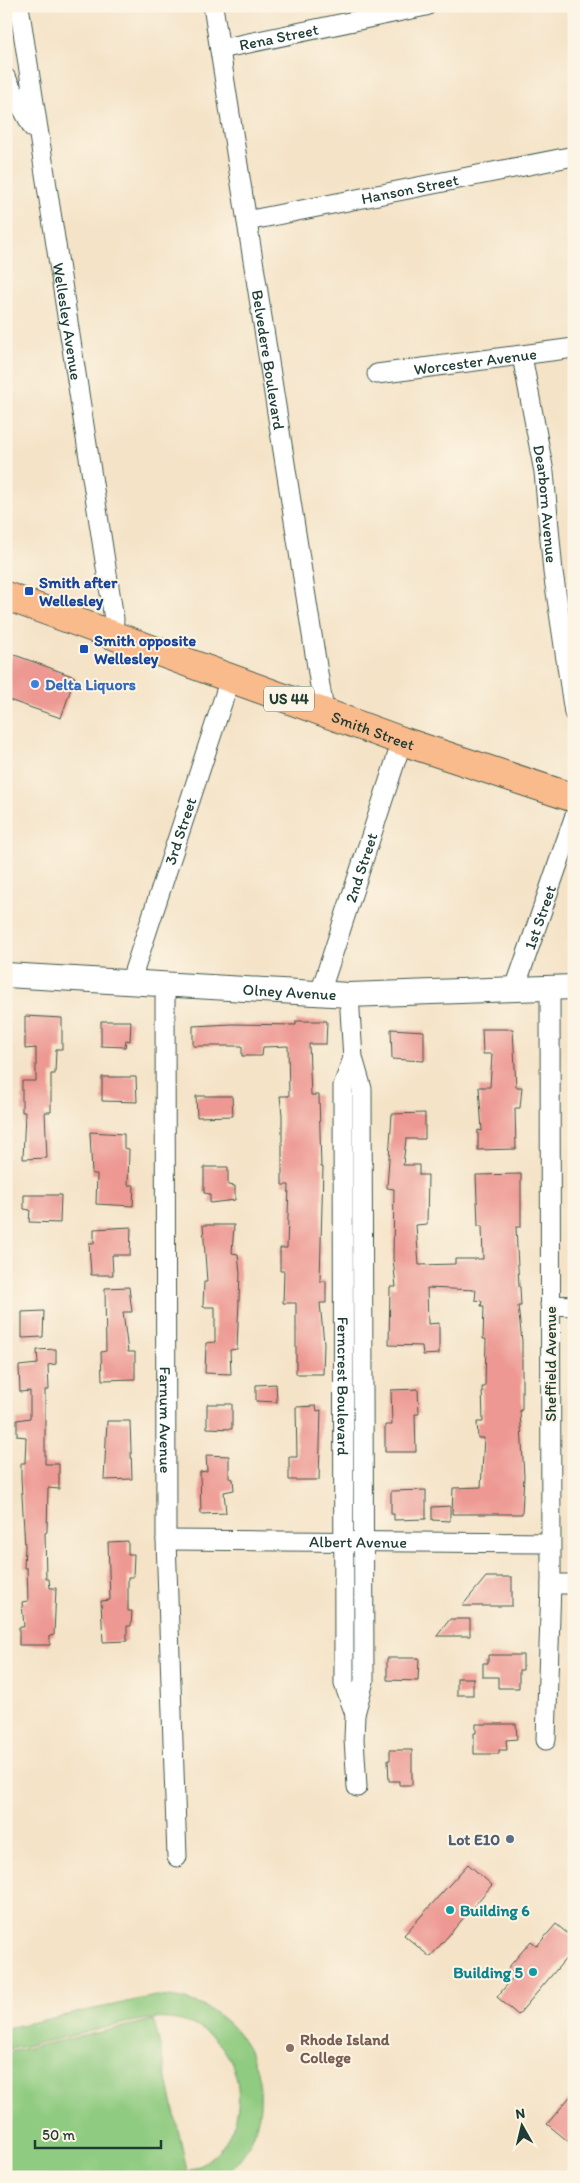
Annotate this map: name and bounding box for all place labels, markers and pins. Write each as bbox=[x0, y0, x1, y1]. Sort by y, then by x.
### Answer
place label: Smith after Wellesley bbox=[39, 573, 118, 611]
marker: Smith after Wellesley bbox=[23, 585, 35, 597]
place label: Smith opposite Wellesley bbox=[94, 631, 197, 669]
marker: Smith opposite Wellesley bbox=[78, 643, 90, 655]
place label: Delta Liquors bbox=[45, 675, 136, 695]
marker: Delta Liquors bbox=[29, 678, 41, 690]
place label: Lot E10 bbox=[448, 1830, 500, 1849]
marker: Lot E10 bbox=[504, 1833, 516, 1845]
place label: Building 6 bbox=[460, 1901, 530, 1921]
marker: Building 6 bbox=[444, 1904, 456, 1916]
place label: Building 5 bbox=[453, 1963, 524, 1983]
marker: Building 5 bbox=[527, 1966, 539, 1978]
place label: Rhode Island College bbox=[300, 2030, 390, 2068]
marker: Rhode Island College bbox=[284, 2042, 296, 2054]

